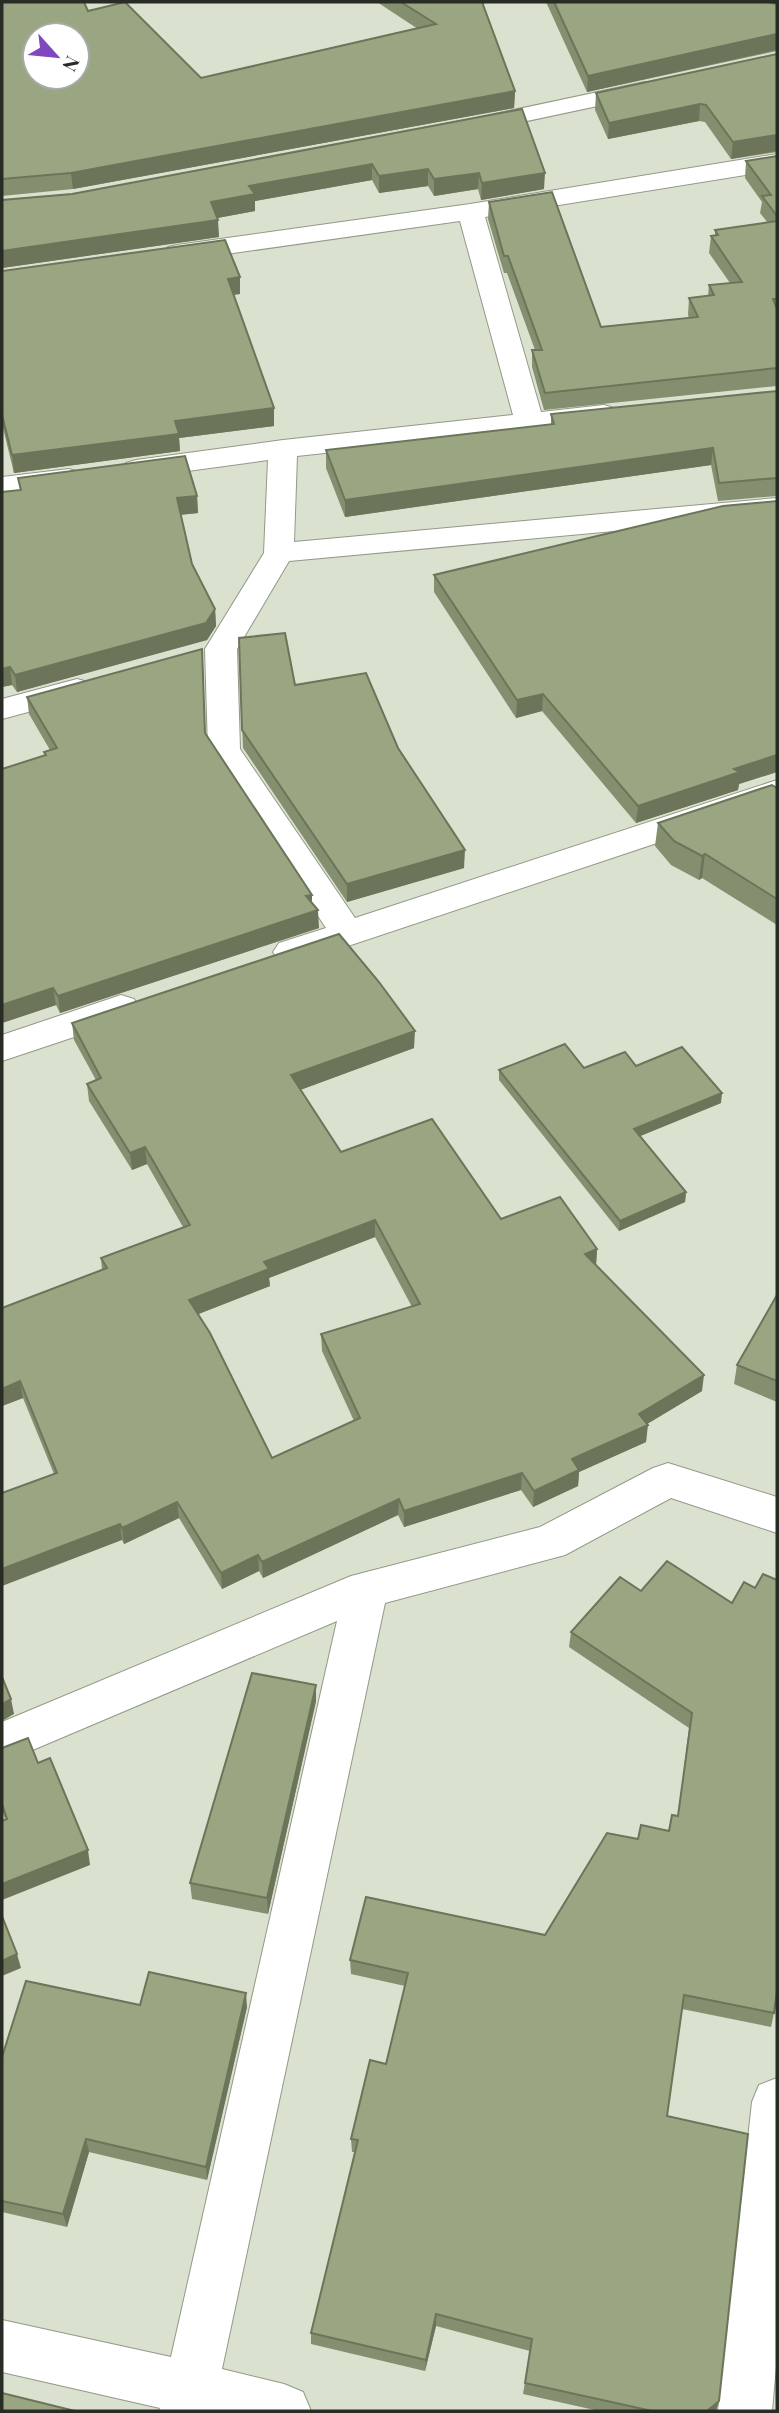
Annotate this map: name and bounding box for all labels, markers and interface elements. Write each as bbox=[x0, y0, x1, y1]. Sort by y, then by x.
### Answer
north arrow bbox=[21, 21, 91, 91]
text: N bbox=[57, 52, 87, 76]

